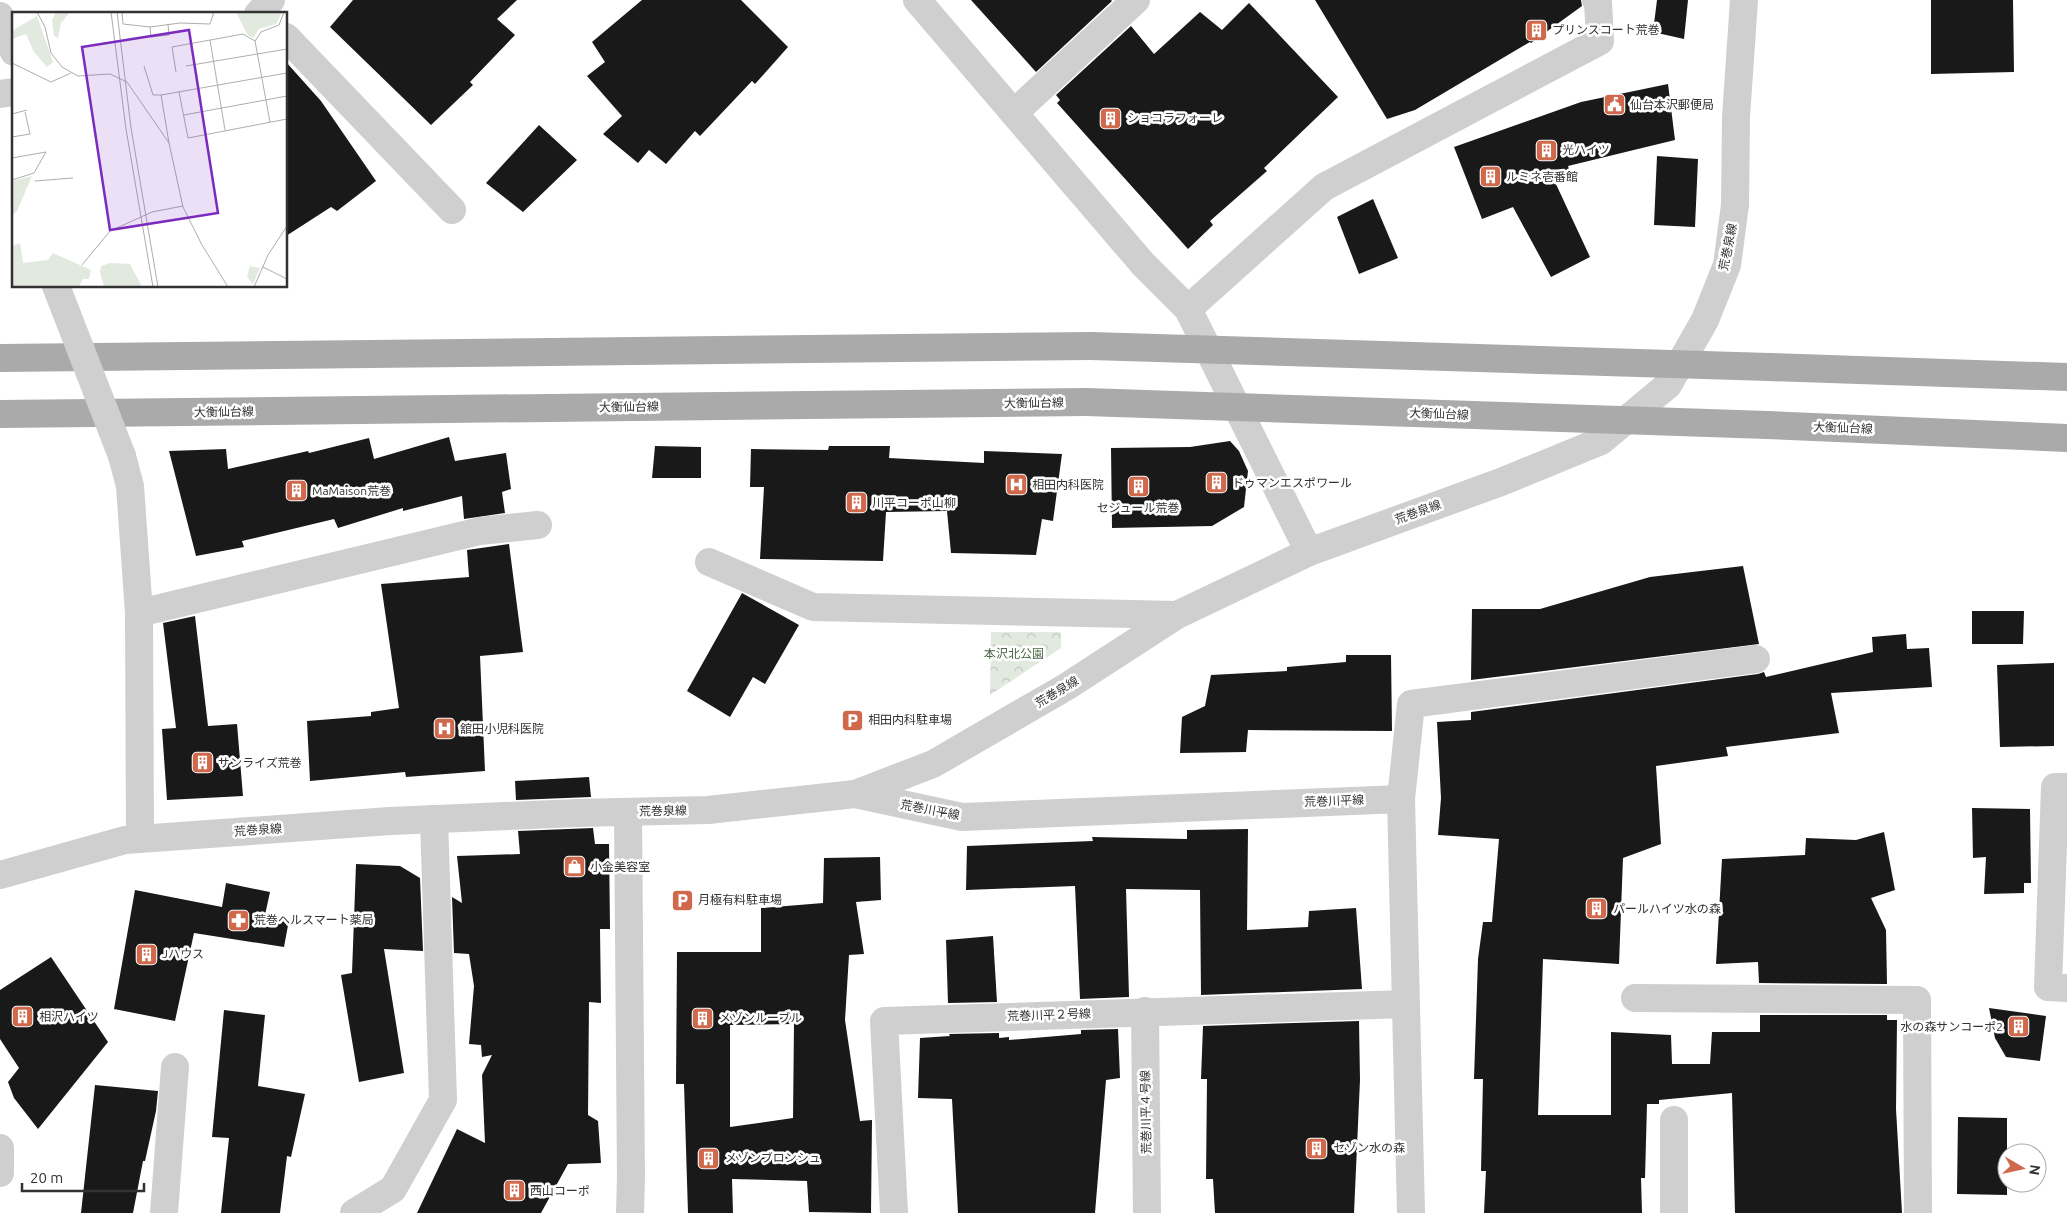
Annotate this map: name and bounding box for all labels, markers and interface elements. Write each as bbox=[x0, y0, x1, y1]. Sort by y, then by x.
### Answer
inset map bbox=[12, 12, 288, 288]
building icon: プリンスコート荒巻 bbox=[1524, 18, 1548, 42]
place label: プリンスコート荒巻 bbox=[1552, 23, 1660, 36]
public building icon: 仙台本沢郵便局 bbox=[1602, 93, 1626, 117]
place label: 仙台本沢郵便局 bbox=[1630, 98, 1714, 111]
building icon: ショコラフォーレ bbox=[1099, 106, 1123, 130]
place label: ショコラフォーレ bbox=[1127, 111, 1223, 124]
building icon: 光ハイツ bbox=[1534, 138, 1558, 162]
place label: 光ハイツ bbox=[1562, 143, 1610, 156]
building icon: ルミネ壱番館 bbox=[1478, 165, 1502, 189]
place label: ルミネ壱番館 bbox=[1506, 170, 1578, 183]
street label: 荒巻泉線 bbox=[1717, 222, 1738, 272]
street label: 大衡仙台線 bbox=[1004, 395, 1064, 410]
street label: 大衡仙台線 bbox=[599, 399, 659, 414]
street label: 大衡仙台線 bbox=[194, 404, 254, 419]
street label: 大衡仙台線 bbox=[1409, 406, 1469, 421]
street label: 大衡仙台線 bbox=[1813, 420, 1873, 435]
building icon: ドゥマンエスポワール bbox=[1204, 471, 1228, 495]
hospital icon: 相田内科医院 bbox=[1004, 473, 1028, 497]
building icon: セジュール荒巻 bbox=[1126, 475, 1150, 499]
place label: ドゥマンエスポワール bbox=[1232, 476, 1352, 489]
place label: 相田内科医院 bbox=[1032, 478, 1104, 491]
building icon: MaMaison荒巻 bbox=[284, 479, 308, 503]
place label: MaMaison荒巻 bbox=[312, 484, 391, 497]
building icon: 川平コーポ山柳 bbox=[844, 491, 868, 515]
place label: 川平コーポ山柳 bbox=[872, 496, 956, 509]
street label: 荒巻泉線 bbox=[1393, 497, 1443, 526]
place label: セジュール荒巻 bbox=[1096, 501, 1180, 514]
park label: 本沢北公園 bbox=[984, 647, 1044, 660]
street label: 荒巻泉線 bbox=[1033, 674, 1081, 710]
parking icon: 相田内科駐車場 bbox=[840, 708, 864, 732]
place label: 相田内科駐車場 bbox=[868, 713, 952, 726]
hospital icon: 舘田小児科医院 bbox=[432, 717, 456, 741]
place label: 舘田小児科医院 bbox=[460, 722, 544, 735]
building icon: サンライズ荒巻 bbox=[190, 751, 214, 775]
place label: サンライズ荒巻 bbox=[218, 756, 302, 769]
street label: 荒巻川平線 bbox=[1304, 793, 1364, 808]
street label: 荒巻川平線 bbox=[899, 797, 961, 822]
street label: 荒巻泉線 bbox=[639, 804, 687, 817]
street label: 荒巻泉線 bbox=[234, 821, 282, 838]
shop icon: 小金美容室 bbox=[562, 855, 586, 879]
place label: 小金美容室 bbox=[590, 860, 650, 873]
parking icon: 月極有料駐車場 bbox=[670, 888, 694, 912]
place label: 月極有料駐車場 bbox=[698, 893, 782, 906]
building icon: パールハイツ水の森 bbox=[1585, 897, 1609, 921]
place label: パールハイツ水の森 bbox=[1613, 902, 1721, 915]
pharmacy icon: 荒巻ヘルスマート薬局 bbox=[226, 908, 250, 932]
place label: 荒巻ヘルスマート薬局 bbox=[254, 913, 374, 926]
building icon: Jハウス bbox=[134, 942, 158, 966]
place label: Jハウス bbox=[162, 947, 204, 960]
building icon: 相沢ハイツ bbox=[11, 1005, 35, 1029]
building icon: メゾンルーブル bbox=[691, 1006, 715, 1030]
street label: 荒巻川平２号線 bbox=[1007, 1007, 1091, 1022]
place label: 相沢ハイツ bbox=[39, 1010, 99, 1023]
place label: メゾンルーブル bbox=[719, 1011, 802, 1024]
building icon: 水の森サンコーポ2 bbox=[2007, 1015, 2031, 1039]
place label: 水の森サンコーポ2 bbox=[1900, 1020, 2003, 1033]
street label: 荒巻川平４号線 bbox=[1138, 1070, 1153, 1154]
building icon: セゾン水の森 bbox=[1305, 1136, 1329, 1160]
place label: セゾン水の森 bbox=[1333, 1141, 1405, 1154]
north arrow bbox=[1997, 1143, 2047, 1193]
building icon: メゾンブロンシュ bbox=[697, 1146, 721, 1170]
place label: メゾンブロンシュ bbox=[725, 1151, 821, 1164]
scale bar bbox=[22, 1160, 145, 1192]
text: N bbox=[2026, 1164, 2044, 1176]
text: 20 m bbox=[30, 1169, 63, 1186]
building icon: 西山コーポ bbox=[502, 1179, 526, 1203]
place label: 西山コーポ bbox=[530, 1184, 590, 1197]

